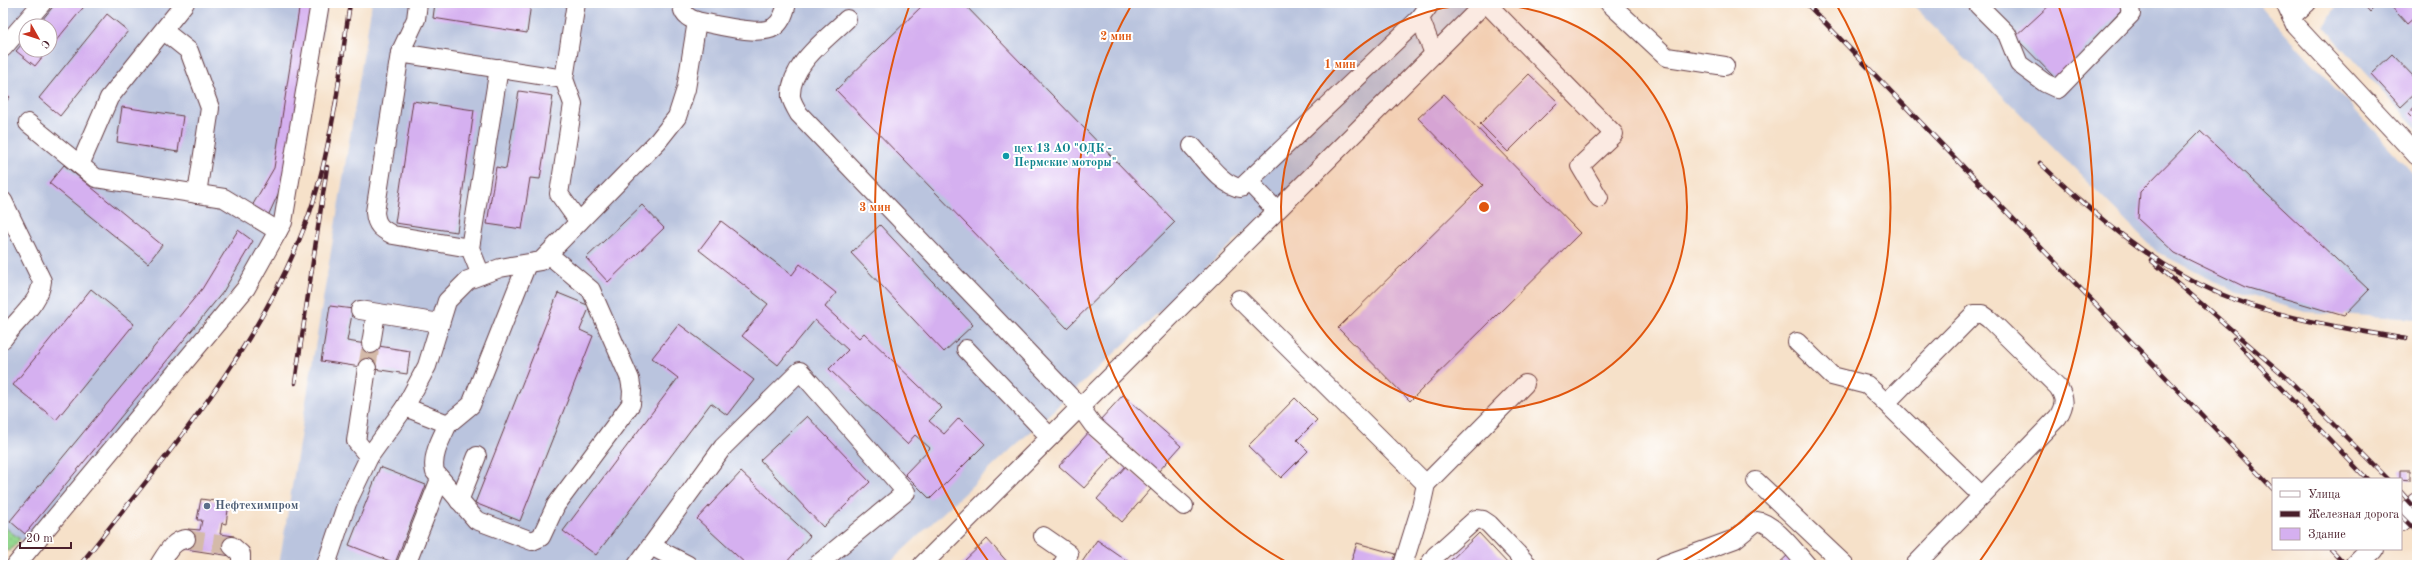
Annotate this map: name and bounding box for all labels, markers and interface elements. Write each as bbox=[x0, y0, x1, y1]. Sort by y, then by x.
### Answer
north arrow bbox=[18, 18, 58, 58]
text: 2 мин bbox=[1100, 31, 1132, 43]
text: С bbox=[38, 37, 51, 50]
text: 1 мин bbox=[1324, 59, 1356, 71]
place label: цех 13 АО "ОДК - Пермские моторы" bbox=[1014, 143, 1117, 169]
marker: цех 13 АО "ОДК - Пермские моторы" bbox=[1001, 151, 1011, 161]
centre of rings bbox=[1477, 200, 1491, 214]
text: 3 мин bbox=[859, 202, 891, 214]
legend bbox=[2272, 478, 2402, 550]
text: Улица bbox=[2308, 489, 2341, 501]
place label: Нефтехимпром bbox=[215, 500, 299, 512]
marker: Нефтехимпром bbox=[202, 501, 212, 511]
text: Железная дорога bbox=[2308, 509, 2399, 521]
scale bar bbox=[20, 524, 71, 550]
text: Здание bbox=[2308, 529, 2346, 541]
text: 20 m bbox=[26, 533, 53, 545]

